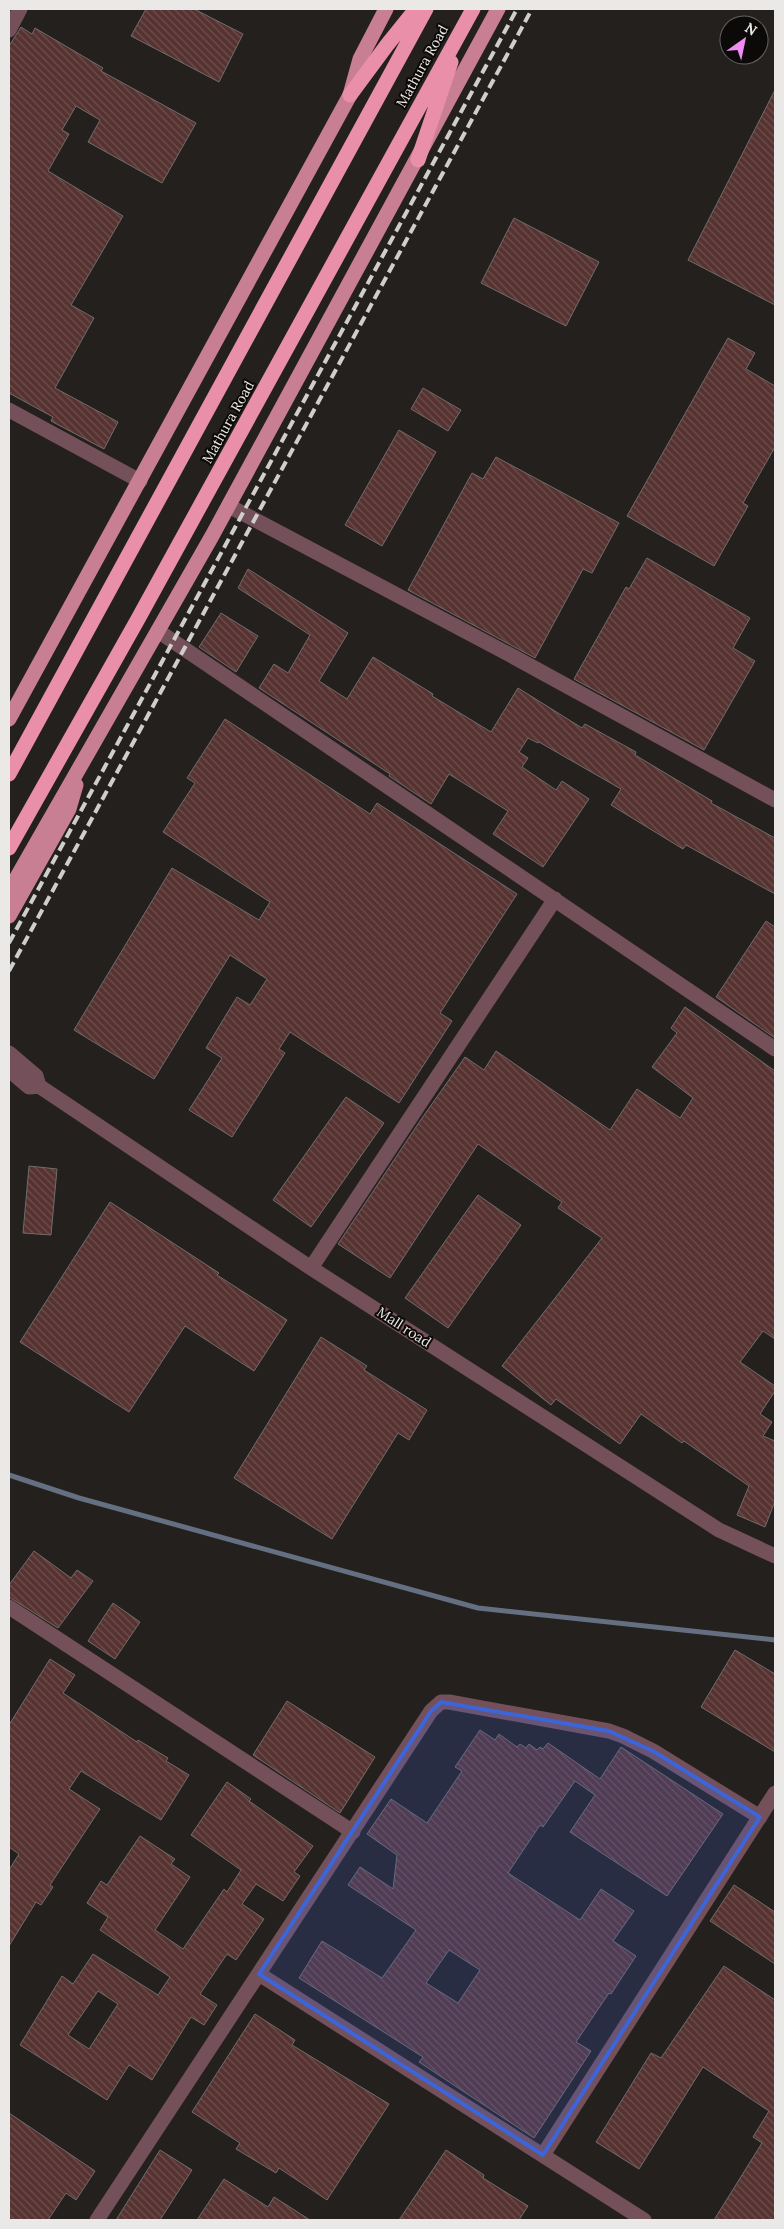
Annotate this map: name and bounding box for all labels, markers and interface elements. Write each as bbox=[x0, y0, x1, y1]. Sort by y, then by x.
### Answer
north arrow bbox=[719, 15, 769, 65]
text: N bbox=[742, 19, 761, 40]
street label: Mathura Road bbox=[392, 22, 452, 110]
street label: Mathura Road bbox=[198, 378, 258, 466]
street label: Mall road bbox=[373, 1303, 435, 1351]

